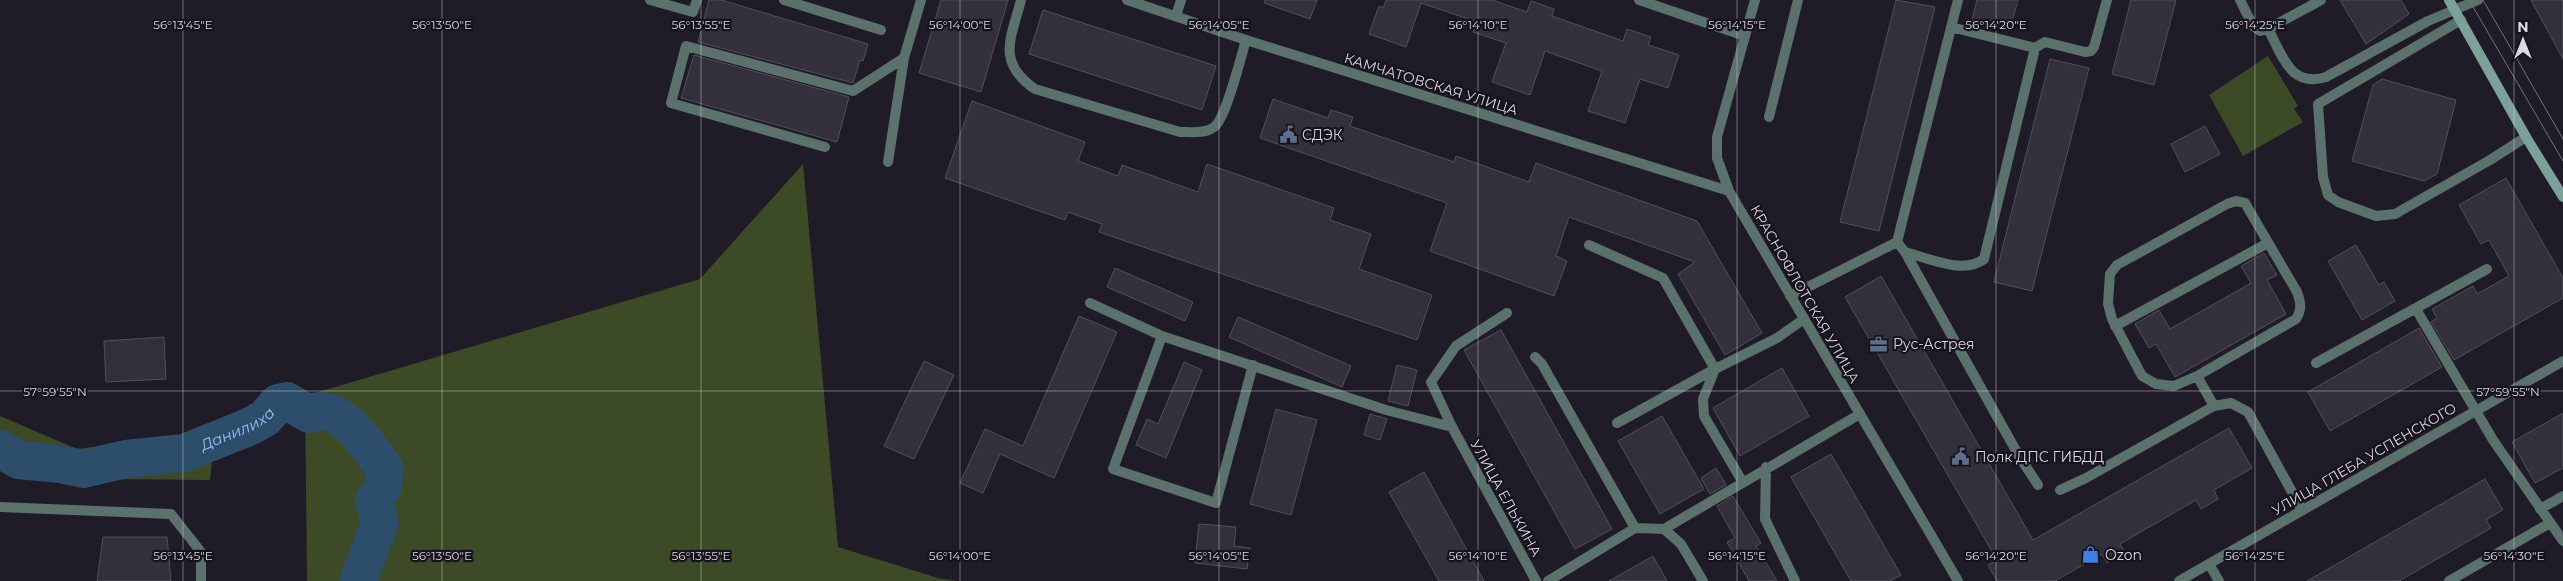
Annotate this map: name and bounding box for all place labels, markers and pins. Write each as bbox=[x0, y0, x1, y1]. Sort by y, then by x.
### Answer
public building icon: СДЭК bbox=[1278, 125, 1298, 145]
place label: СДЭК bbox=[1302, 126, 1343, 144]
office icon: Рус-Астрея bbox=[1869, 334, 1889, 354]
place label: Рус-Астрея bbox=[1893, 335, 1975, 353]
public building icon: Полк ДПС ГИБДД bbox=[1951, 447, 1971, 467]
place label: Полк ДПС ГИБДД bbox=[1975, 448, 2104, 466]
shop icon: Ozon bbox=[2081, 545, 2101, 565]
place label: Ozon bbox=[2105, 546, 2142, 564]

